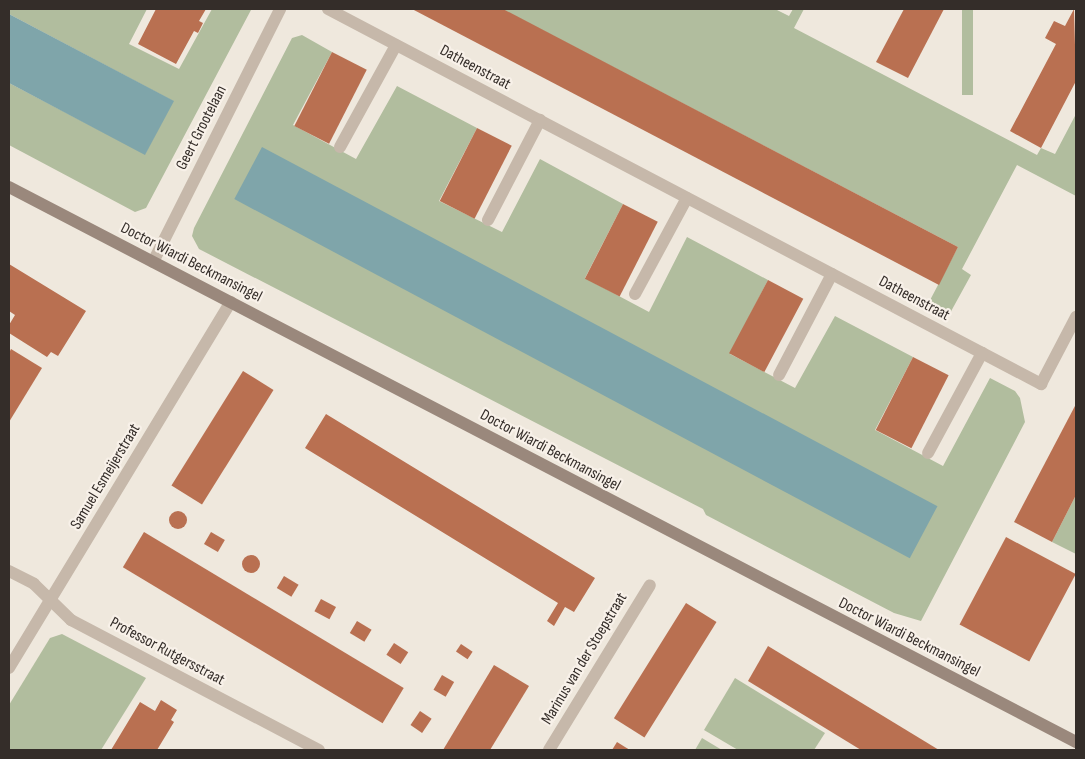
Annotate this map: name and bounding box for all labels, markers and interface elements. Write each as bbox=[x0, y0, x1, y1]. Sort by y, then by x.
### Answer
street label: Datheenstraat bbox=[436, 41, 514, 95]
street label: Geert Grootelaan bbox=[173, 83, 231, 173]
street label: Doctor Wiardi Beckmansingel bbox=[117, 219, 265, 307]
street label: Datheenstraat bbox=[875, 272, 953, 326]
street label: Doctor Wiardi Beckmansingel bbox=[477, 406, 623, 496]
street label: Samuel Esmeijerstraat bbox=[67, 421, 145, 533]
street label: Marinus van der Stoepstraat bbox=[538, 590, 632, 728]
street label: Doctor Wiardi Beckmansingel bbox=[835, 594, 983, 682]
street label: Professor Rutgersstraat bbox=[106, 614, 228, 690]

